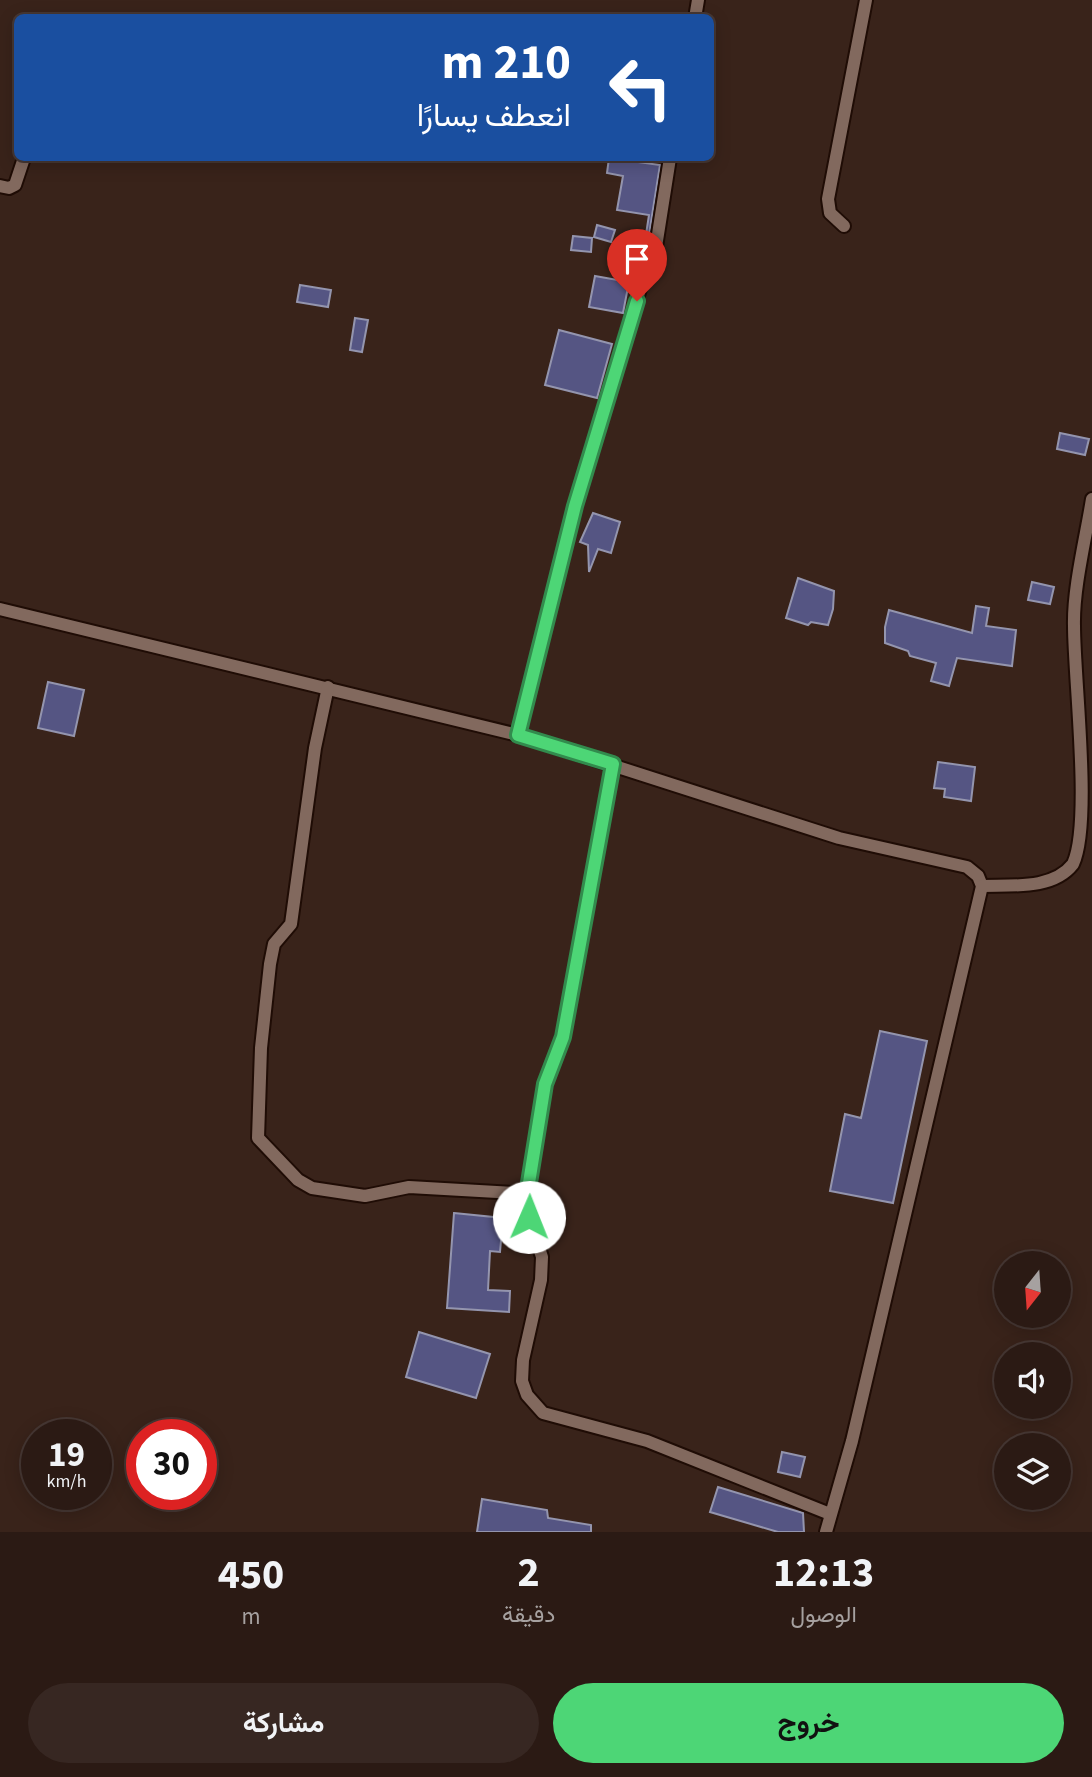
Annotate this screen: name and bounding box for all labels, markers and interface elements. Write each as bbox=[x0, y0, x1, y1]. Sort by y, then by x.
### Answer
text: 210 m bbox=[442, 28, 571, 98]
icon: left bbox=[595, 42, 686, 133]
text: انعطف يسارًا bbox=[417, 93, 571, 139]
pin bbox=[607, 229, 667, 301]
icon: arrive bbox=[618, 240, 656, 278]
position arrow bbox=[492, 1180, 566, 1254]
north arrow bbox=[994, 1251, 1071, 1328]
map controls bbox=[994, 1251, 1071, 1510]
button: sound bbox=[994, 1342, 1071, 1419]
speed limit sign: 30 bbox=[126, 1419, 217, 1510]
text: 19 bbox=[48, 1430, 85, 1480]
button: layers bbox=[994, 1433, 1071, 1510]
text: km/h bbox=[47, 1469, 86, 1494]
text: 2 bbox=[518, 1543, 540, 1603]
text: 12:13 bbox=[773, 1543, 874, 1603]
text: 450 bbox=[218, 1545, 284, 1605]
text: دقيقة bbox=[502, 1598, 555, 1631]
text: الوصول bbox=[790, 1598, 857, 1631]
text: m bbox=[241, 1600, 261, 1633]
button: مشاركة bbox=[28, 1683, 539, 1763]
button: خروج bbox=[553, 1683, 1064, 1763]

